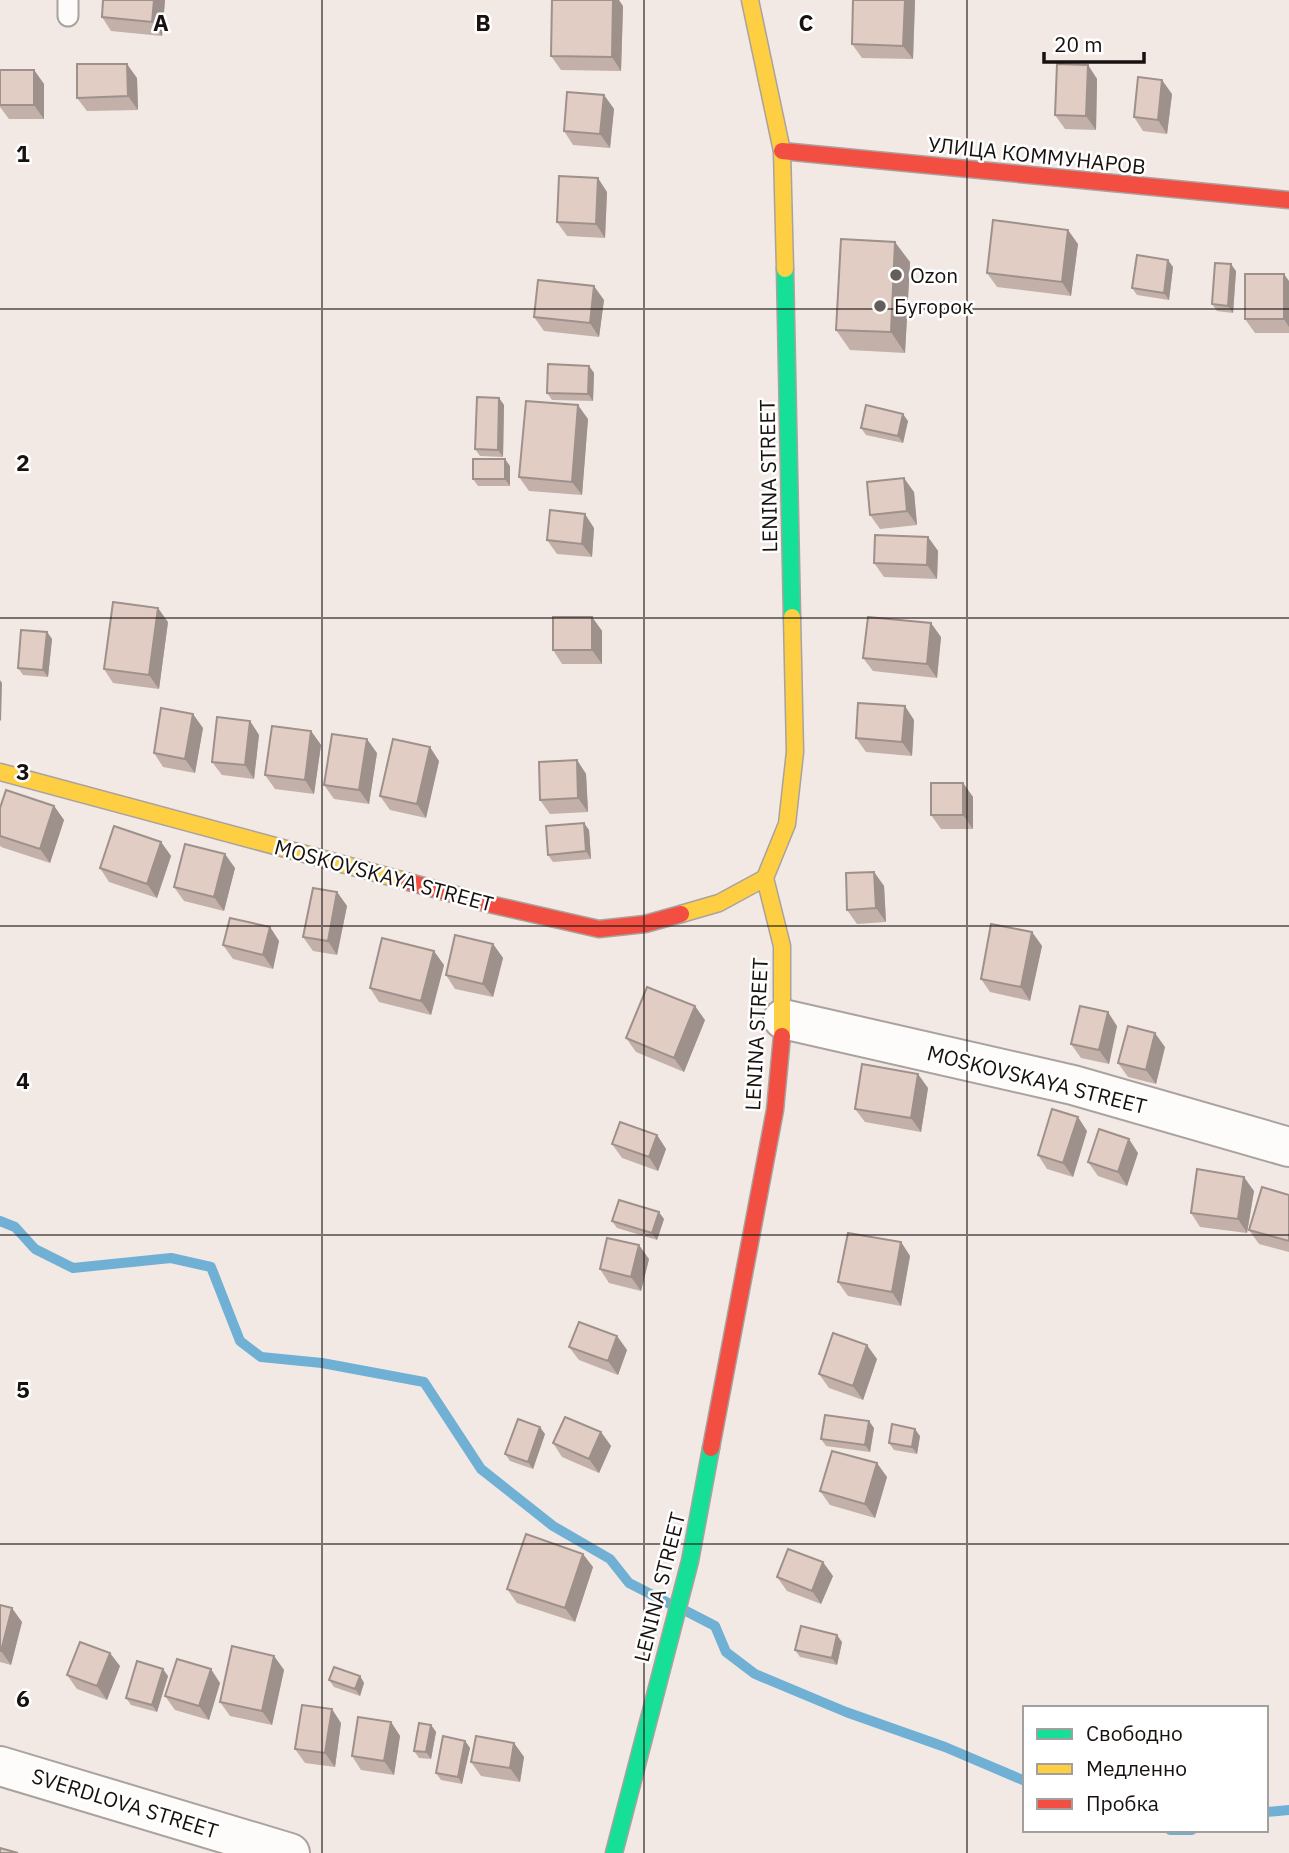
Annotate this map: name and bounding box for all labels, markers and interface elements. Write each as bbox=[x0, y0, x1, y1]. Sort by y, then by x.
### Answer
text: A bbox=[153, 7, 169, 37]
text: B bbox=[475, 7, 491, 37]
text: C bbox=[799, 7, 814, 37]
scale bar bbox=[1044, 21, 1144, 65]
text: 20 m bbox=[1054, 30, 1103, 58]
street label: УЛИЦА КОММУНАРОВ bbox=[927, 130, 1147, 180]
text: 1 bbox=[16, 138, 30, 168]
place label: Ozon bbox=[910, 261, 958, 289]
marker: Ozon bbox=[888, 267, 904, 283]
place label: Бугорок bbox=[894, 292, 974, 320]
marker: Бугорок bbox=[872, 298, 888, 314]
street label: LENINA STREET bbox=[753, 399, 783, 553]
text: 2 bbox=[16, 447, 30, 477]
text: 3 bbox=[16, 756, 30, 786]
street label: MOSKOVSKAYA STREET bbox=[271, 832, 497, 918]
street label: LENINA STREET bbox=[738, 957, 774, 1111]
street label: MOSKOVSKAYA STREET bbox=[924, 1038, 1150, 1120]
text: 4 bbox=[16, 1065, 30, 1095]
text: 5 bbox=[16, 1374, 30, 1404]
street label: LENINA STREET bbox=[627, 1509, 691, 1665]
text: 6 bbox=[16, 1683, 30, 1713]
legend bbox=[1023, 1706, 1268, 1832]
text: Свободно bbox=[1086, 1719, 1183, 1747]
text: Медленно bbox=[1086, 1754, 1187, 1782]
street label: SVERDLOVA STREET bbox=[28, 1761, 222, 1845]
text: Пробка bbox=[1086, 1789, 1159, 1817]

